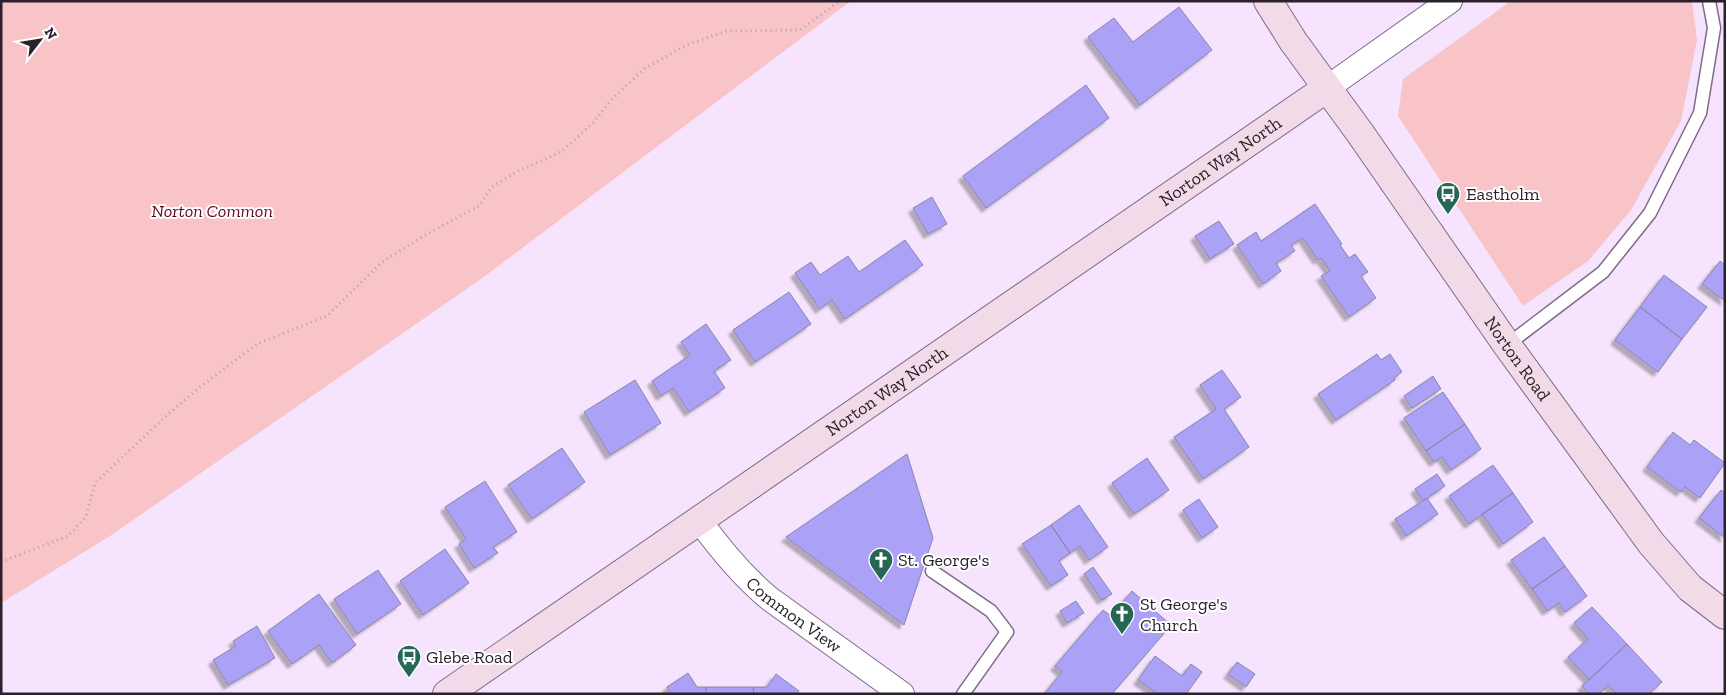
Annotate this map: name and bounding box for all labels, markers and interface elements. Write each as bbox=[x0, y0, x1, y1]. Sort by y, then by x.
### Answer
north arrow bbox=[15, 15, 65, 65]
text: N bbox=[41, 25, 61, 43]
street label: Norton Way North bbox=[1155, 112, 1286, 211]
bus stop icon: Eastholm bbox=[1435, 181, 1461, 215]
place label: Eastholm bbox=[1466, 183, 1540, 205]
park label: Norton Common bbox=[151, 200, 273, 222]
street label: Norton Road bbox=[1480, 312, 1555, 405]
street label: Norton Way North bbox=[822, 341, 952, 441]
church icon: St. George's bbox=[868, 547, 894, 581]
place label: St. George's bbox=[898, 549, 989, 571]
street label: Common View bbox=[741, 572, 846, 658]
place label: St George's Church bbox=[1140, 593, 1228, 636]
church icon: St George's Church bbox=[1109, 601, 1135, 635]
bus stop icon: Glebe Road bbox=[396, 644, 422, 678]
place label: Glebe Road bbox=[426, 646, 513, 668]

